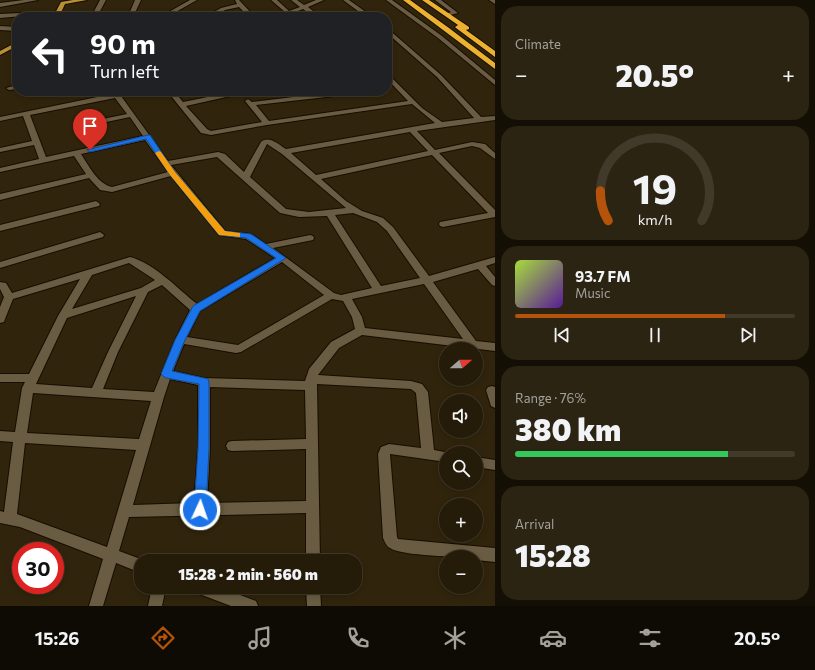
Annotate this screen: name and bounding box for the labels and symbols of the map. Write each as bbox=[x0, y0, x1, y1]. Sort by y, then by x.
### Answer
pin bbox=[73, 109, 107, 150]
north arrow bbox=[439, 342, 483, 386]
position arrow bbox=[179, 489, 221, 531]
speed limit sign: 30 bbox=[12, 542, 64, 594]

